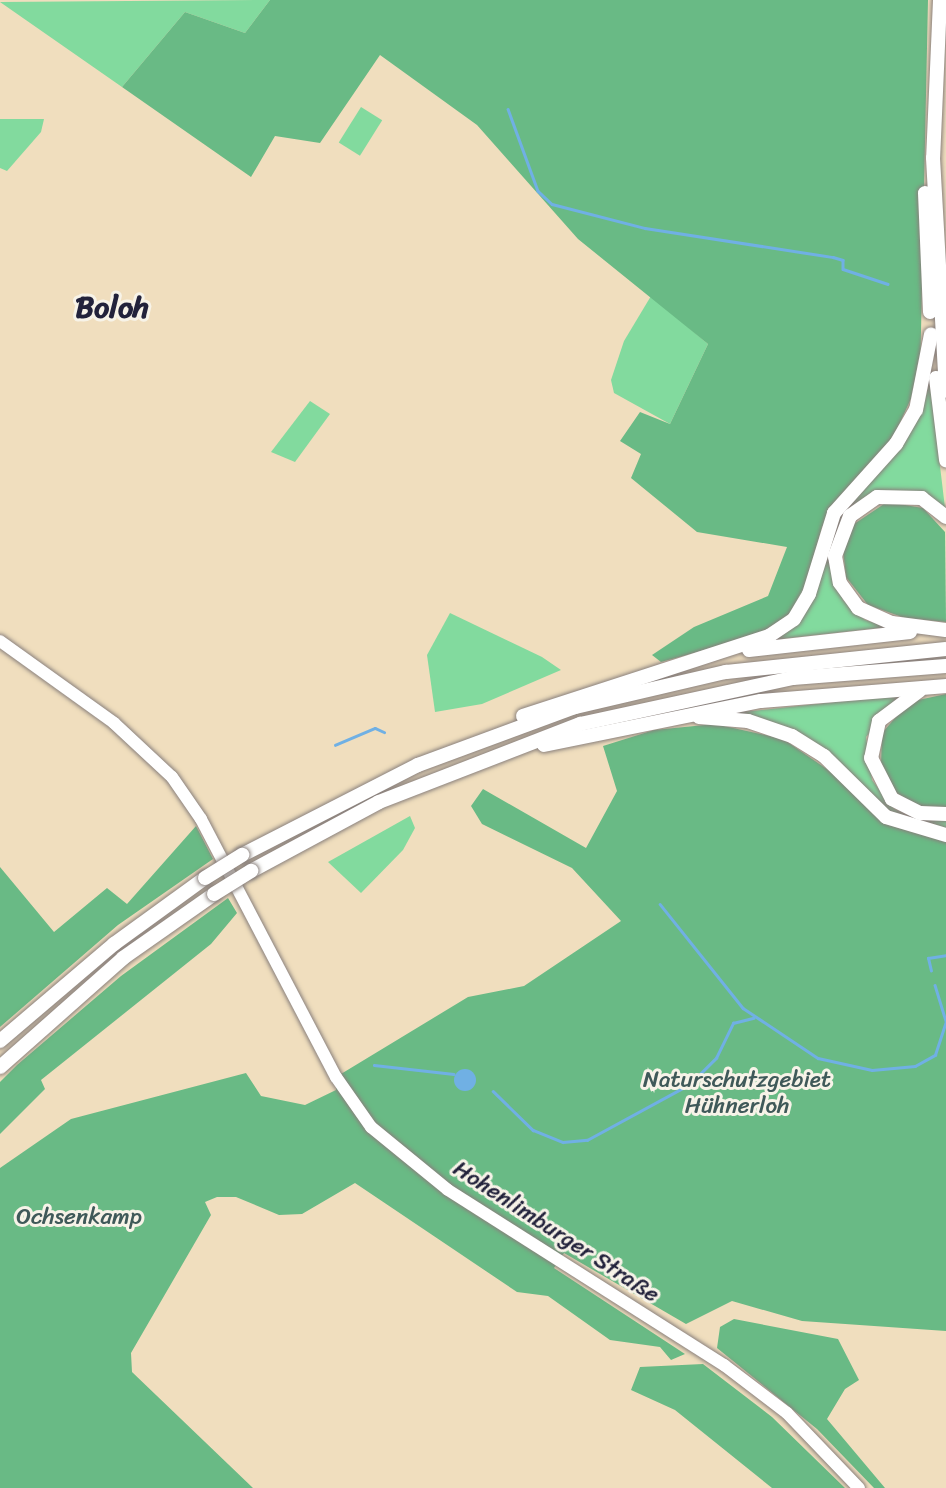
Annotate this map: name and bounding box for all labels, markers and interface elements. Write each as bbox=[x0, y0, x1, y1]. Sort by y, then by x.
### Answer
district label: Boloh bbox=[75, 289, 149, 325]
park label: Naturschutzgebiet Hühnerloh bbox=[643, 1066, 831, 1120]
street label: Hohenlimburger Straße bbox=[447, 1155, 665, 1309]
park label: Ochsenkamp bbox=[16, 1203, 142, 1231]

